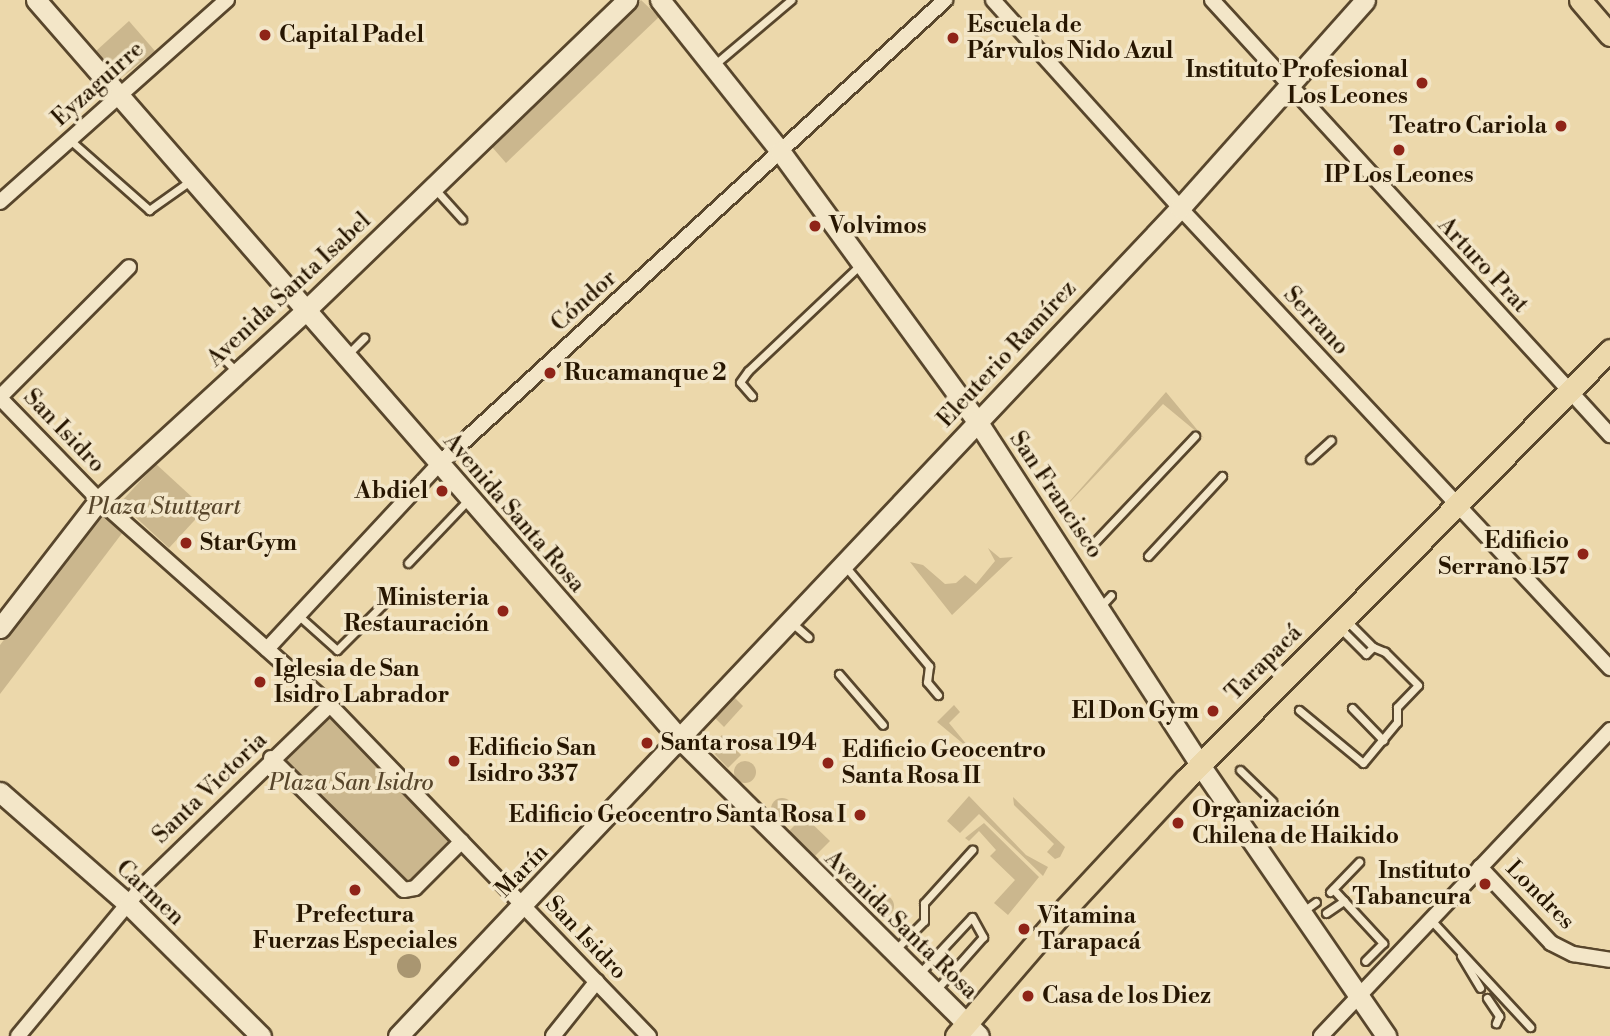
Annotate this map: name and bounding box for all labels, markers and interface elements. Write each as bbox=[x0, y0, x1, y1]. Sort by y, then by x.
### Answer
place label: Escuela de Párvulos Nido Azul bbox=[967, 11, 1173, 65]
place label: Capital Padel bbox=[279, 21, 424, 49]
marker: Capital Padel bbox=[257, 27, 273, 43]
marker: Escuela de Párvulos Nido Azul bbox=[945, 30, 961, 46]
street label: Eyzaguirre bbox=[46, 36, 150, 132]
place label: Instituto Profesional Los Leones bbox=[1185, 56, 1408, 110]
marker: Instituto Profesional Los Leones bbox=[1414, 75, 1430, 91]
place label: Teatro Cariola bbox=[1389, 112, 1547, 140]
marker: Teatro Cariola bbox=[1553, 118, 1569, 134]
marker: IP Los Leones bbox=[1391, 142, 1407, 158]
place label: IP Los Leones bbox=[1324, 161, 1474, 189]
street label: Avenida Santa Isabel bbox=[202, 207, 376, 373]
place label: Volvimos bbox=[829, 212, 927, 240]
street label: Arturo Prat bbox=[1432, 212, 1534, 318]
marker: Volvimos bbox=[807, 218, 823, 234]
street label: Cóndor bbox=[546, 265, 622, 337]
street label: Eleuterio Ramírez bbox=[932, 275, 1082, 433]
street label: Serrano bbox=[1277, 281, 1355, 361]
place label: Rucamanque 2 bbox=[564, 359, 727, 387]
marker: Rucamanque 2 bbox=[542, 365, 558, 381]
street label: San Isidro bbox=[17, 384, 111, 478]
street label: San Francisco bbox=[1003, 426, 1109, 564]
street label: Avenida Santa Rosa bbox=[437, 428, 591, 598]
place label: Abdiel bbox=[354, 477, 428, 505]
marker: Abdiel bbox=[434, 483, 450, 499]
park label: Plaza Stuttgart bbox=[87, 493, 241, 521]
place label: Edificio Serrano 157 bbox=[1438, 527, 1569, 581]
place label: StarGym bbox=[200, 529, 297, 557]
marker: StarGym bbox=[178, 535, 194, 551]
marker: Edificio Serrano 157 bbox=[1575, 546, 1591, 562]
place label: Ministeria Restauración bbox=[344, 584, 489, 638]
marker: Ministeria Restauración bbox=[495, 603, 511, 619]
street label: Tarapacá bbox=[1220, 619, 1308, 707]
place label: Iglesia de San Isidro Labrador bbox=[274, 655, 449, 709]
marker: Iglesia de San Isidro Labrador bbox=[252, 674, 268, 690]
place label: El Don Gym bbox=[1071, 697, 1199, 725]
marker: El Don Gym bbox=[1205, 703, 1221, 719]
street label: Santa Victoria bbox=[147, 727, 273, 849]
place label: Santa rosa 194 bbox=[661, 729, 817, 757]
place label: Edificio San Isidro 337 bbox=[468, 734, 596, 788]
marker: Santa rosa 194 bbox=[639, 735, 655, 751]
place label: Edificio Geocentro Santa Rosa II bbox=[842, 736, 1046, 790]
marker: Edificio San Isidro 337 bbox=[446, 753, 462, 769]
marker: Edificio Geocentro Santa Rosa II bbox=[820, 755, 836, 771]
park label: Plaza San Isidro bbox=[268, 769, 434, 797]
place label: Organización Chilena de Haikido bbox=[1192, 796, 1399, 850]
place label: Edificio Geocentro Santa Rosa I bbox=[508, 801, 846, 829]
marker: Edificio Geocentro Santa Rosa I bbox=[852, 807, 868, 823]
marker: Organización Chilena de Haikido bbox=[1170, 815, 1186, 831]
street label: Marín bbox=[490, 839, 554, 903]
street label: Avenida Santa Rosa bbox=[819, 845, 983, 1005]
street label: Carmen bbox=[110, 855, 190, 931]
street label: Londres bbox=[1500, 855, 1580, 935]
place label: Instituto Tabancura bbox=[1353, 857, 1471, 911]
marker: Instituto Tabancura bbox=[1477, 876, 1493, 892]
marker: Prefectura Fuerzas Especiales bbox=[347, 882, 363, 898]
street label: San Isidro bbox=[539, 891, 633, 985]
place label: Prefectura Fuerzas Especiales bbox=[253, 901, 457, 955]
place label: Vitamina Tarapacá bbox=[1038, 902, 1141, 956]
marker: Vitamina Tarapacá bbox=[1016, 921, 1032, 937]
place label: Casa de los Diez bbox=[1042, 982, 1211, 1010]
marker: Casa de los Diez bbox=[1020, 988, 1036, 1004]

